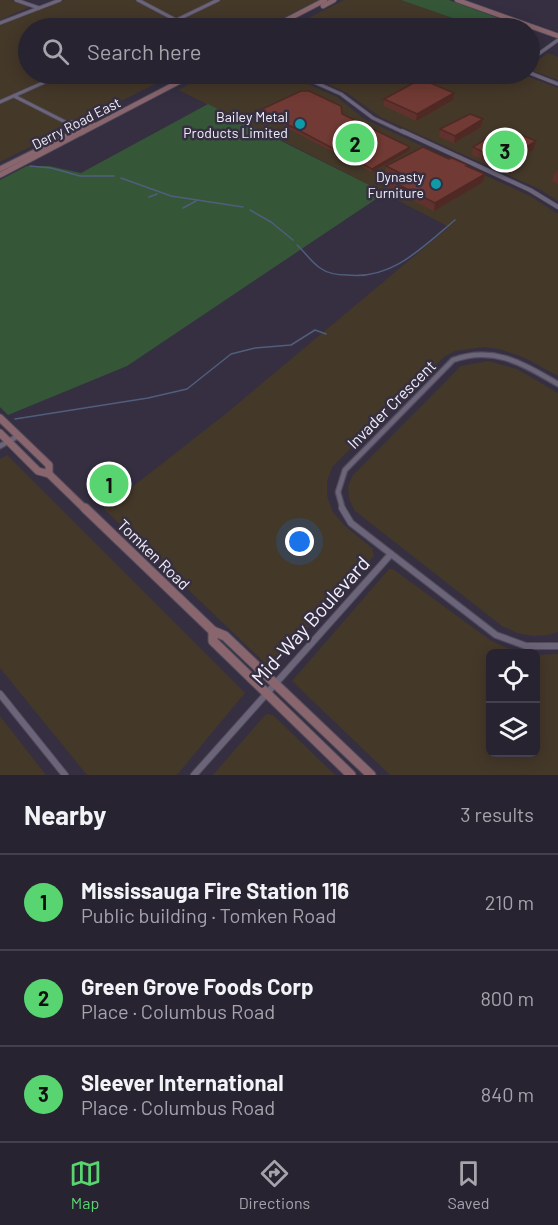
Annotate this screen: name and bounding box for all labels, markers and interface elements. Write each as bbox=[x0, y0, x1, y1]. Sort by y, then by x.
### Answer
search box bbox=[18, 18, 540, 84]
icon: search bbox=[39, 35, 72, 68]
text: Search here bbox=[87, 38, 201, 64]
street label: Derry Road East bbox=[29, 93, 123, 153]
place label: Bailey Metal Products Limited bbox=[183, 108, 288, 141]
marker: Bailey Metal Products Limited bbox=[293, 117, 307, 131]
pin: 2 bbox=[336, 120, 374, 166]
pin: 3 bbox=[486, 128, 524, 172]
place label: Dynasty Furniture bbox=[367, 168, 425, 201]
marker: Dynasty Furniture bbox=[429, 177, 443, 191]
street label: Invader Crescent bbox=[343, 356, 439, 452]
pin: 1 bbox=[90, 462, 128, 506]
street label: Tomken Road bbox=[114, 515, 194, 593]
your location bbox=[285, 527, 314, 556]
street label: Mid-Way Boulevard bbox=[246, 551, 374, 689]
map controls bbox=[486, 649, 540, 757]
button: locate bbox=[486, 649, 540, 703]
button: layers bbox=[486, 703, 540, 757]
text: Nearby bbox=[24, 799, 106, 830]
text: 3 results bbox=[460, 802, 534, 826]
text: Mississauga Fire Station 116 bbox=[81, 877, 349, 903]
text: 1 bbox=[40, 890, 47, 914]
text: 210 m bbox=[485, 890, 534, 914]
text: Public building · Tomken Road bbox=[81, 903, 336, 927]
text: Green Grove Foods Corp bbox=[81, 973, 313, 999]
text: 2 bbox=[38, 986, 49, 1010]
text: 800 m bbox=[480, 986, 534, 1010]
text: Place · Columbus Road bbox=[81, 999, 275, 1023]
text: Sleever International bbox=[81, 1069, 284, 1095]
text: 3 bbox=[38, 1082, 49, 1106]
text: 840 m bbox=[481, 1082, 534, 1106]
text: Place · Columbus Road bbox=[81, 1095, 275, 1119]
tab: Map bbox=[69, 1157, 102, 1212]
tab: Directions bbox=[239, 1157, 310, 1212]
tab: Saved bbox=[447, 1157, 489, 1212]

